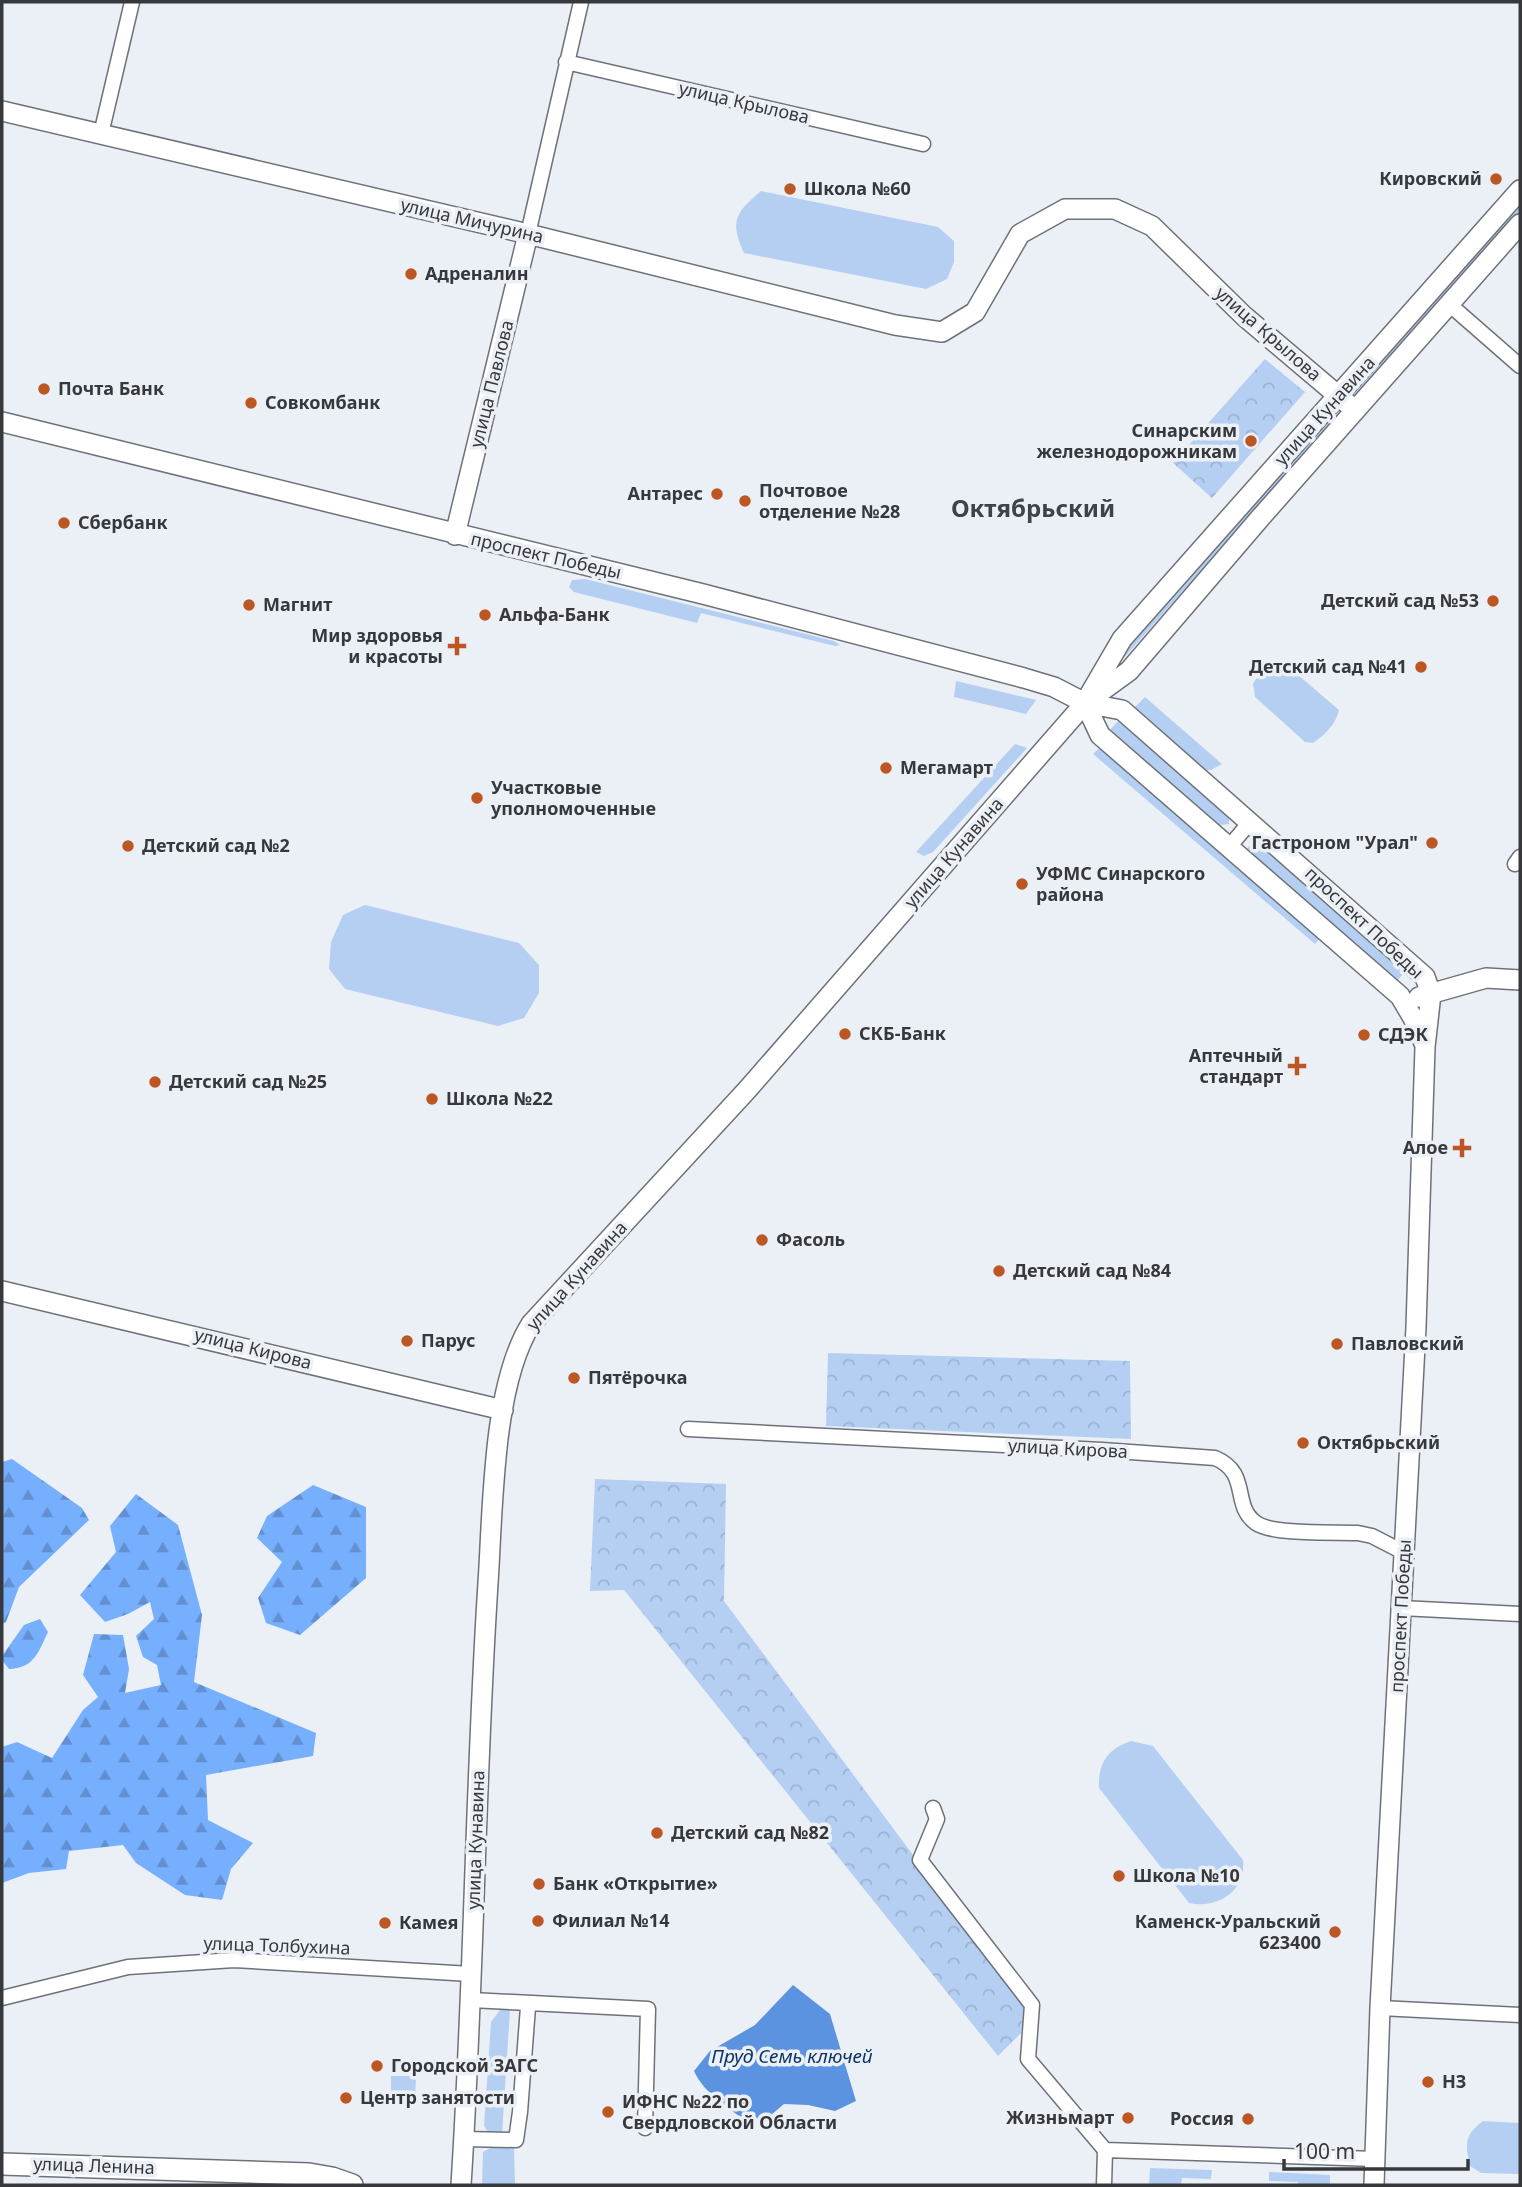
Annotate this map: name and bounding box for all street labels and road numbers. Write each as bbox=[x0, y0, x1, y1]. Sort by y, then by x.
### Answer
street label: улица Крылова bbox=[677, 75, 812, 129]
street label: улица Мичурина bbox=[398, 192, 546, 248]
street label: улица Крылова bbox=[1211, 281, 1327, 386]
street label: улица Павлова bbox=[464, 318, 518, 450]
street label: улица Кунавина bbox=[1269, 351, 1380, 470]
street label: проспект Победы bbox=[469, 526, 624, 584]
street label: улица Кунавина bbox=[898, 792, 1008, 913]
street label: проспект Победы bbox=[1300, 861, 1429, 983]
street label: улица Кунавина bbox=[521, 1216, 632, 1335]
street label: улица Кирова bbox=[192, 1322, 314, 1374]
street label: улица Кирова bbox=[1008, 1433, 1129, 1463]
street label: проспект Победы bbox=[1384, 1539, 1416, 1693]
street label: улица Кунавина bbox=[461, 1770, 489, 1910]
street label: улица Толбухина bbox=[203, 1930, 351, 1960]
street label: улица Ленина bbox=[33, 2151, 155, 2179]

